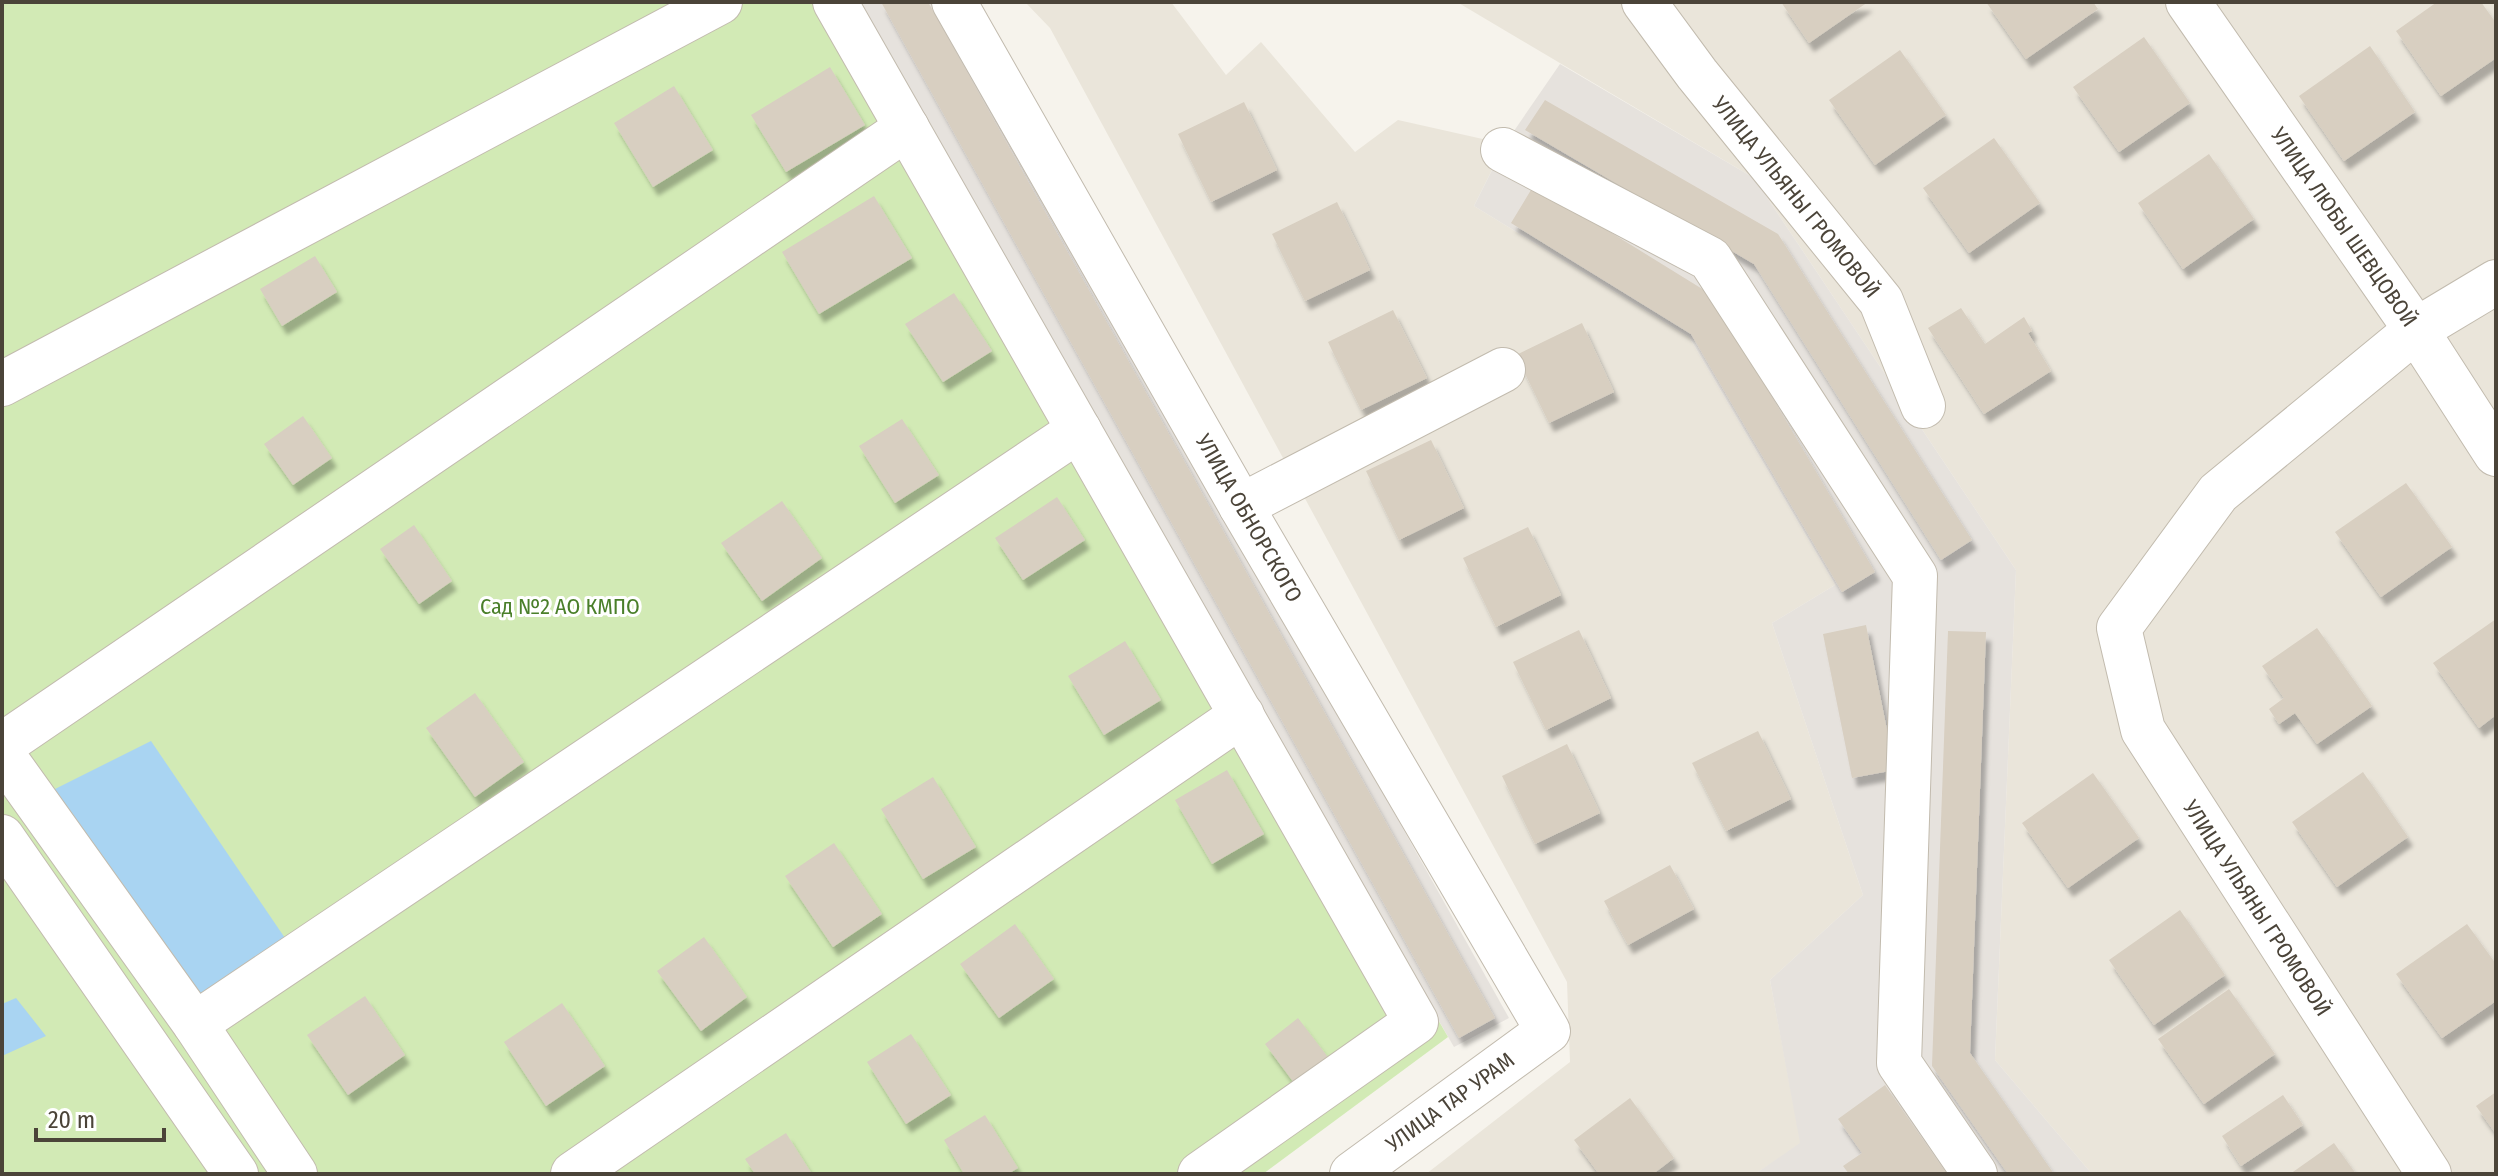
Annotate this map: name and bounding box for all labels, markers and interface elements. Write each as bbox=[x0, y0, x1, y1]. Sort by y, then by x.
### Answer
street label: УЛИЦА УЛЬЯНЫ ГРОМОВОЙ bbox=[1706, 90, 1886, 303]
street label: УЛИЦА ЛЮБЫ ШЕВЦОВОЙ bbox=[2264, 121, 2423, 332]
street label: УЛИЦА ОБНОРСКОГО bbox=[1189, 428, 1308, 607]
park label: Сад №2 АО КМПО bbox=[480, 593, 640, 620]
street label: УЛИЦА УЛЬЯНЫ ГРОМОВОЙ bbox=[2177, 794, 2337, 1021]
street label: УЛИЦА ТАР УРАМ bbox=[1380, 1046, 1519, 1158]
scale bar bbox=[36, 1092, 164, 1142]
text: 20 m bbox=[48, 1106, 95, 1134]

